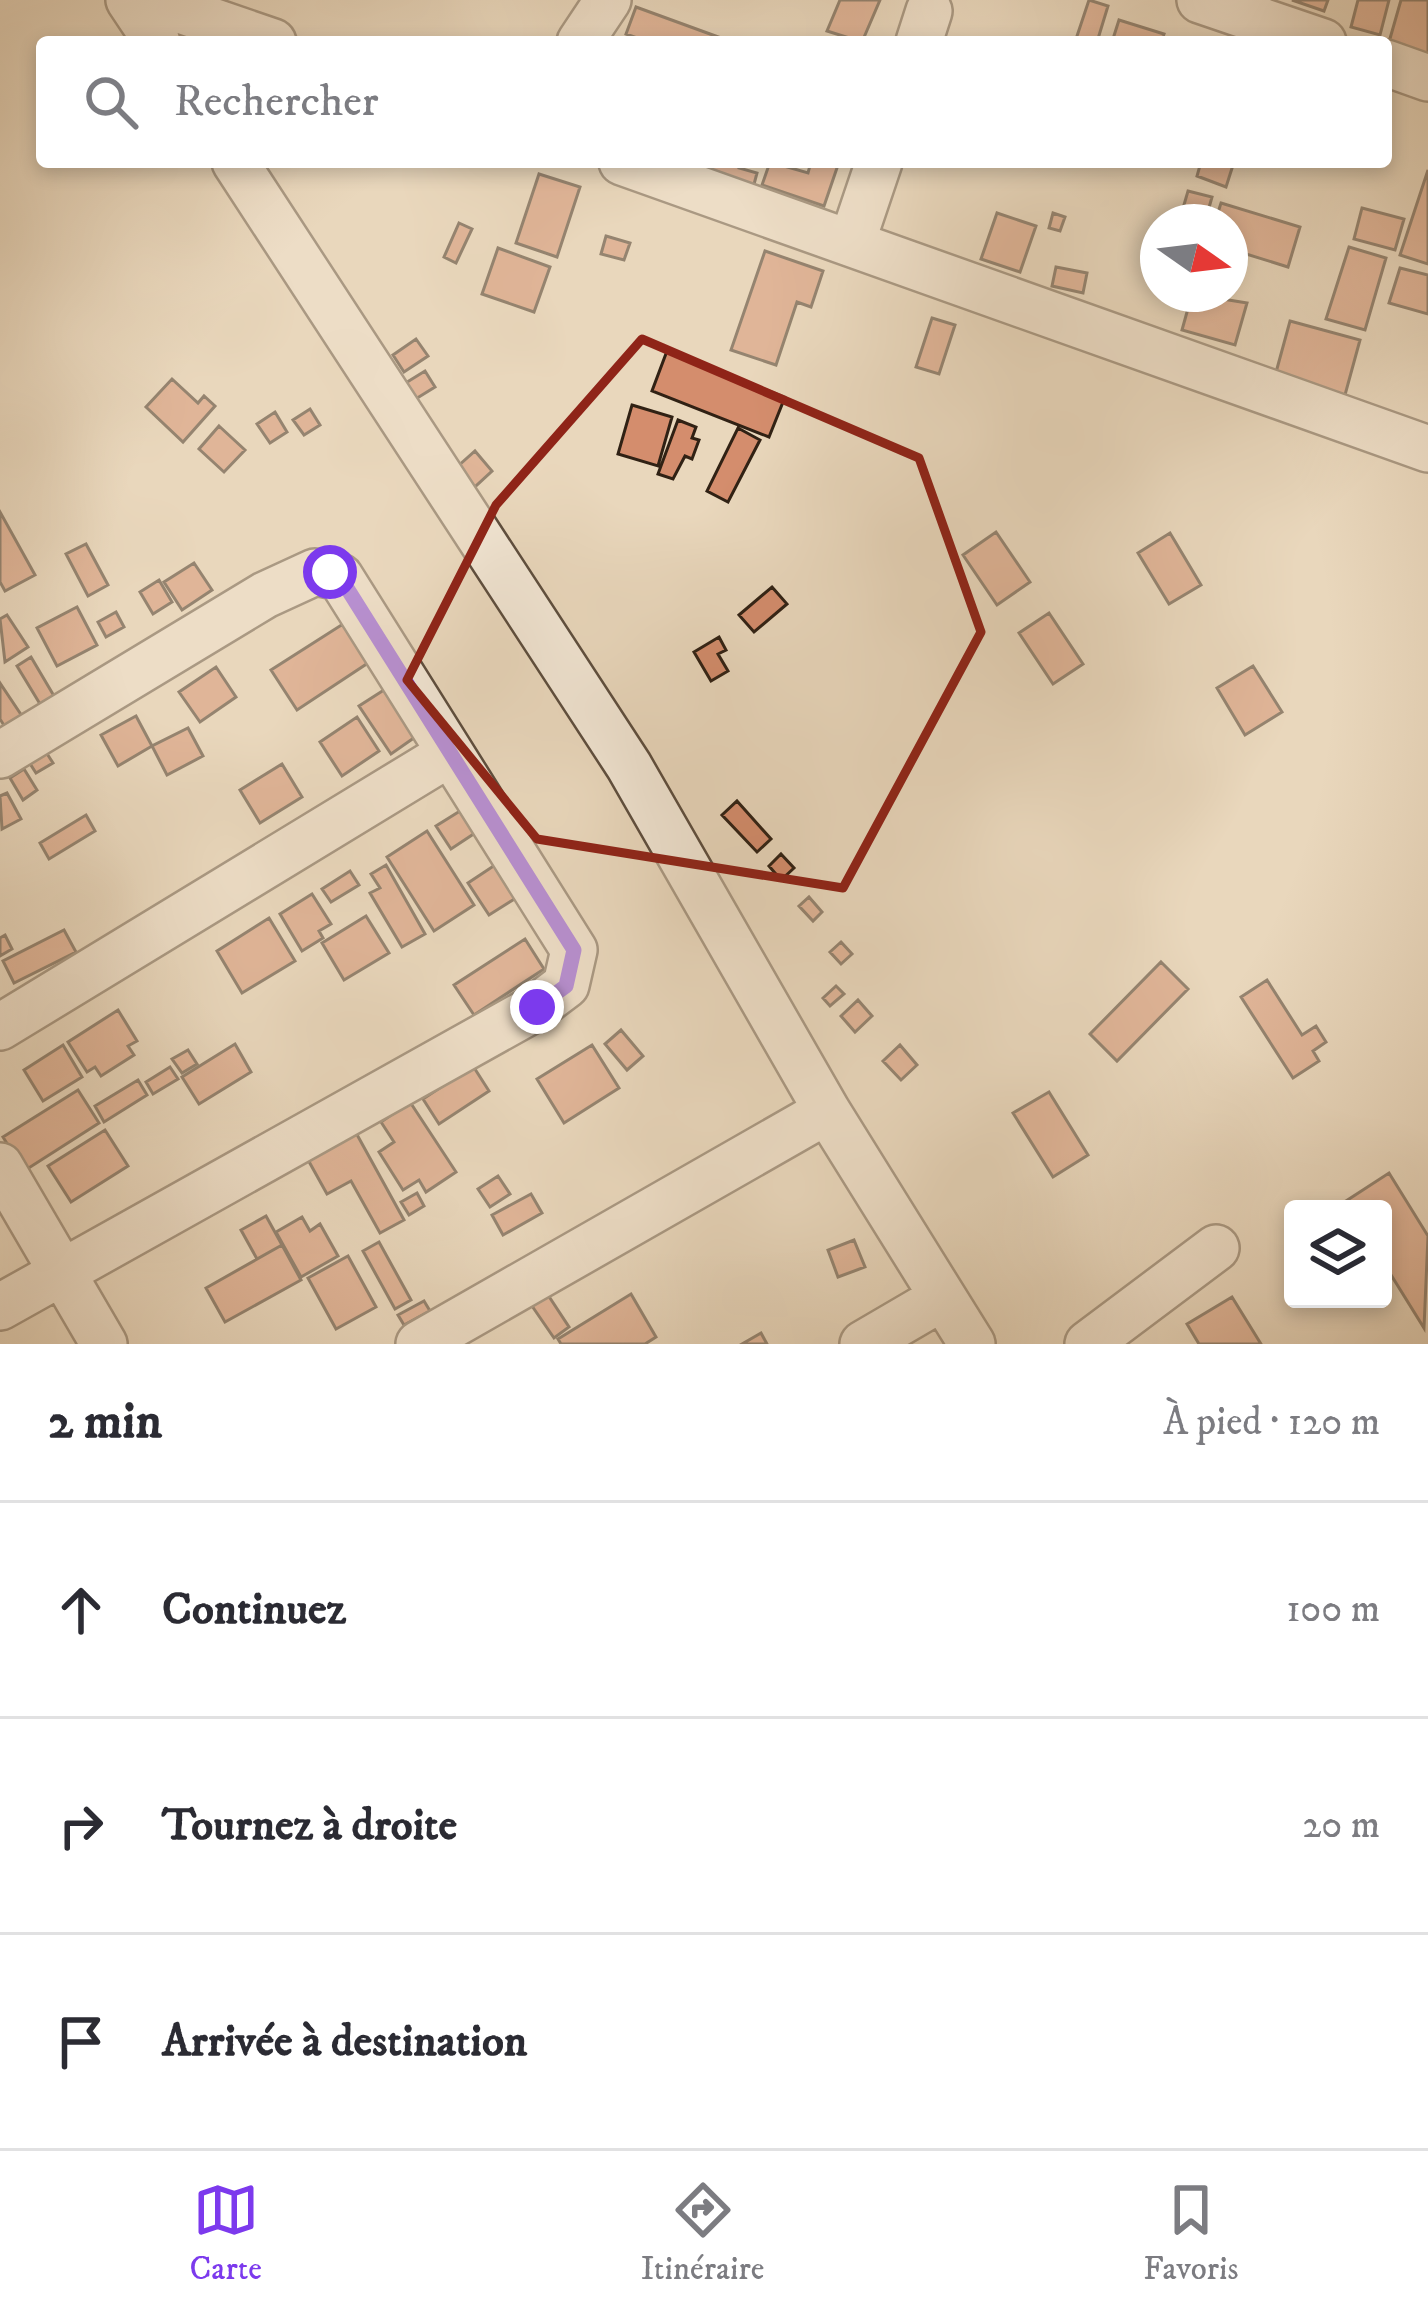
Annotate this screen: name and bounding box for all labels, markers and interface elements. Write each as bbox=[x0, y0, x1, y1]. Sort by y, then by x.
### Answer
search box bbox=[36, 36, 1392, 168]
icon: search bbox=[78, 69, 144, 135]
text: Rechercher bbox=[174, 74, 379, 130]
north arrow bbox=[1140, 204, 1248, 312]
route start bbox=[303, 545, 357, 599]
route end bbox=[510, 980, 564, 1034]
map controls bbox=[1284, 1200, 1392, 1308]
button: layers bbox=[1284, 1200, 1392, 1308]
text: 2 min bbox=[48, 1390, 162, 1454]
text: À pied · 120 m bbox=[1163, 1398, 1380, 1447]
icon: ahead bbox=[48, 1577, 114, 1643]
text: Continuez bbox=[162, 1582, 346, 1638]
text: 100 m bbox=[1286, 1585, 1380, 1634]
icon: right bbox=[48, 1793, 114, 1859]
text: Tournez à droite bbox=[162, 1798, 457, 1854]
text: 20 m bbox=[1302, 1801, 1380, 1850]
icon: arrive bbox=[48, 2009, 114, 2075]
text: Arrivée à destination bbox=[162, 2014, 527, 2070]
tab: Carte bbox=[189, 2177, 262, 2290]
tab: Itinéraire bbox=[641, 2177, 764, 2290]
tab: Favoris bbox=[1143, 2177, 1239, 2290]

